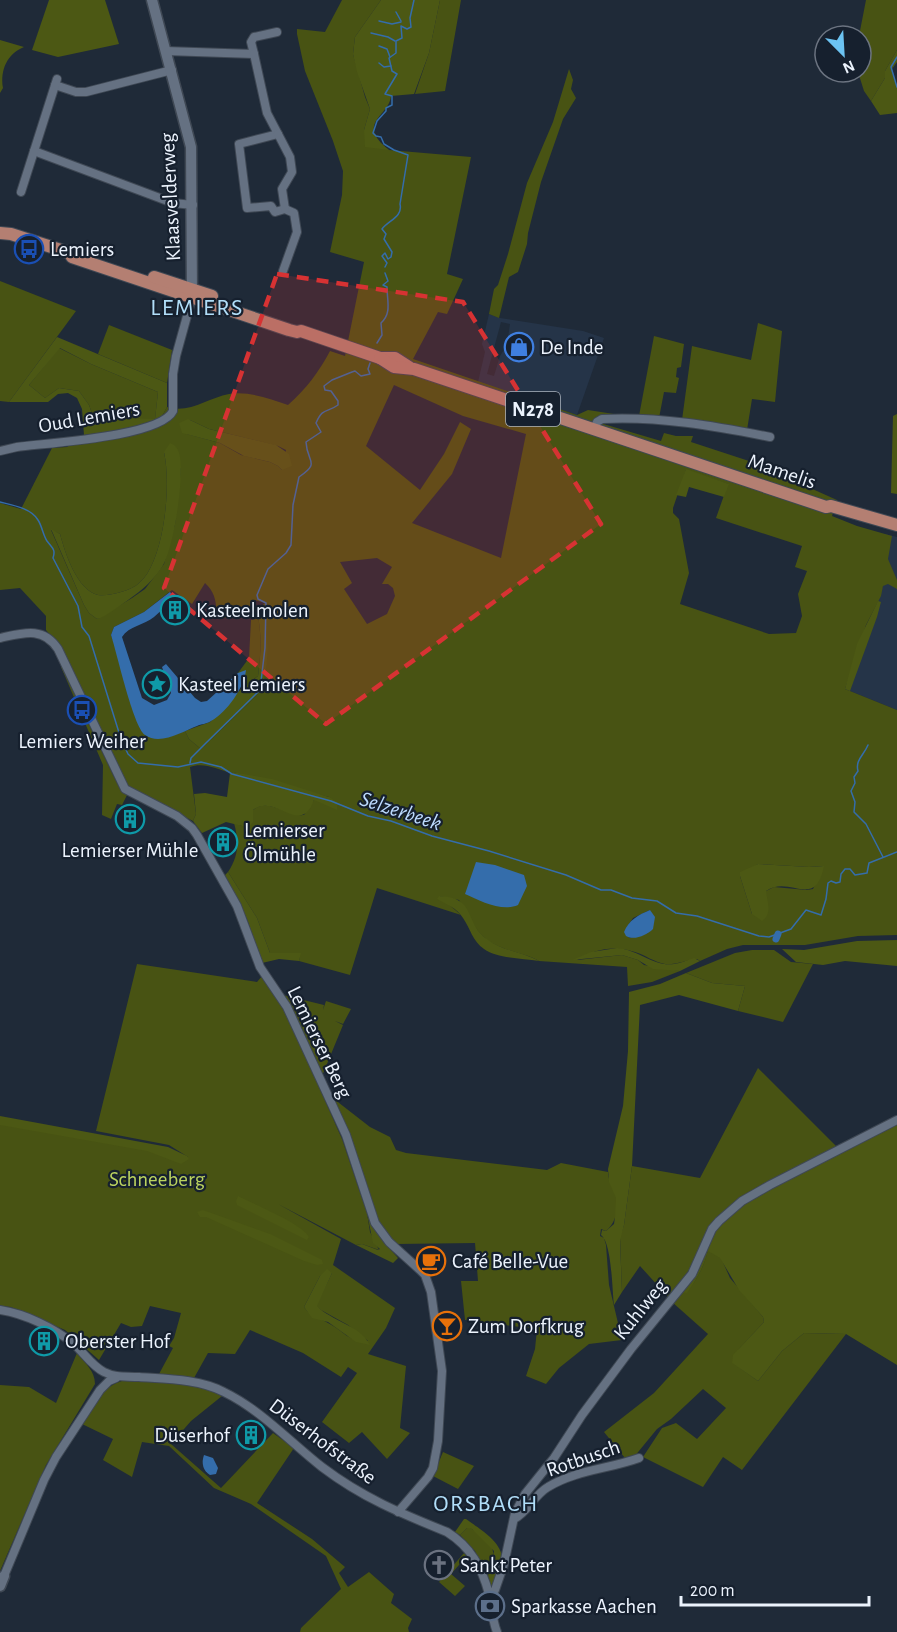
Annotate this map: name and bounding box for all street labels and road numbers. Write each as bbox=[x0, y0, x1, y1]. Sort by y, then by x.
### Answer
street label: Klaasvelderweg bbox=[157, 132, 184, 262]
road number: N278 bbox=[506, 392, 560, 426]
street label: Oud Lemiers bbox=[37, 398, 141, 437]
street label: Mamelis bbox=[745, 450, 819, 493]
street label: Lemierser Berg bbox=[283, 983, 356, 1102]
street label: Kuhlweg bbox=[610, 1274, 672, 1344]
street label: Düserhofstraße bbox=[265, 1395, 380, 1488]
street label: Rotbusch bbox=[544, 1436, 623, 1481]

